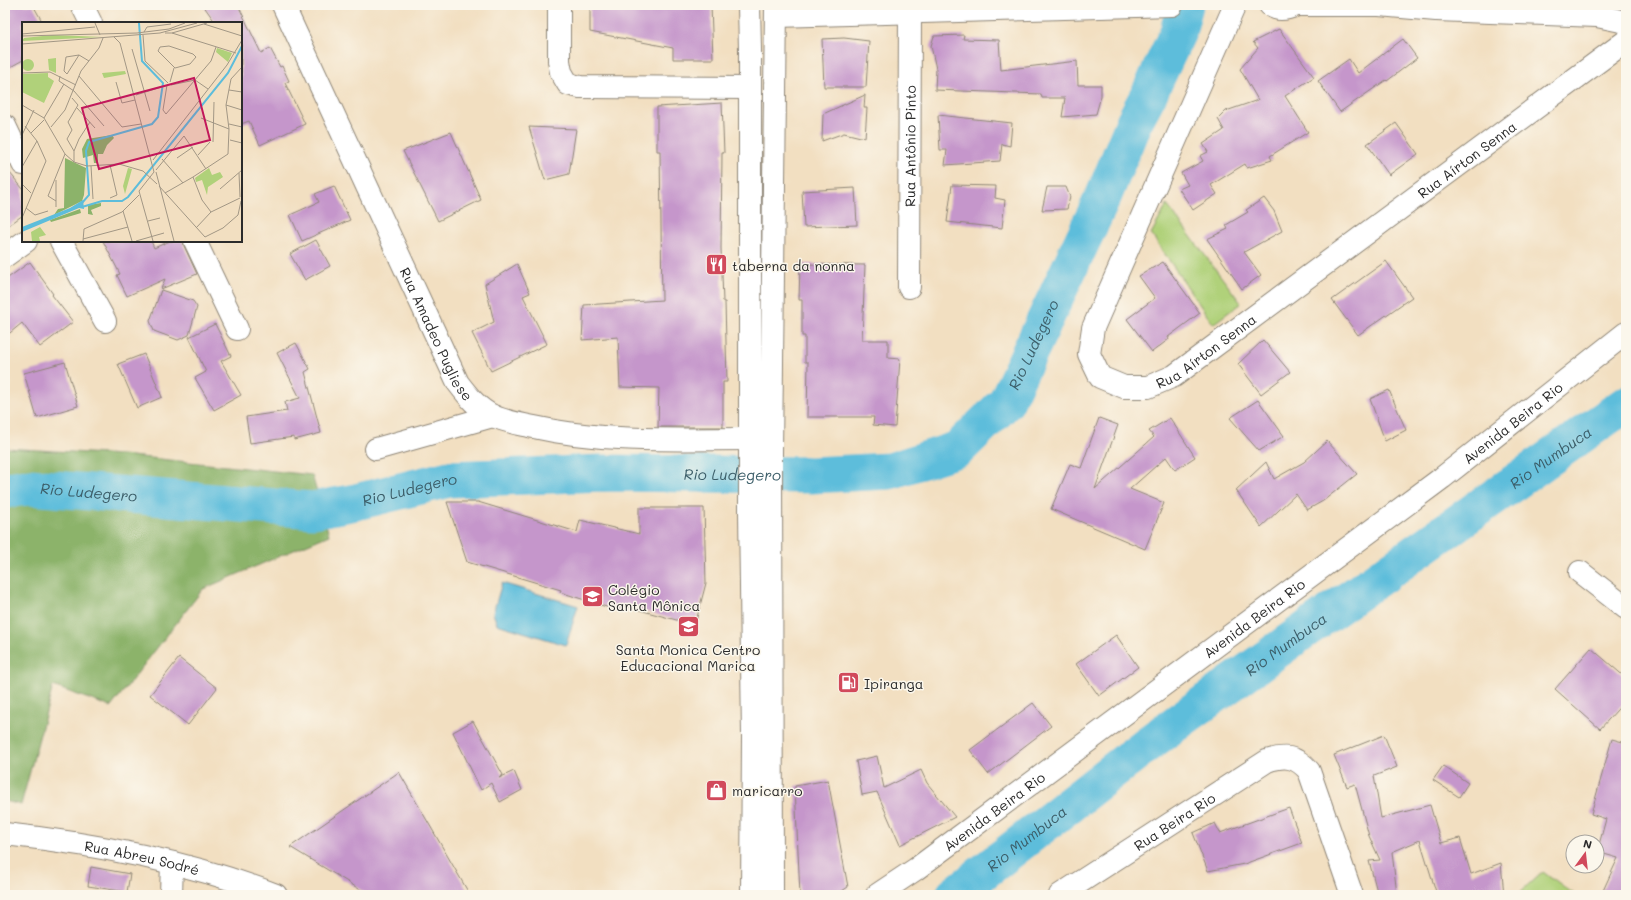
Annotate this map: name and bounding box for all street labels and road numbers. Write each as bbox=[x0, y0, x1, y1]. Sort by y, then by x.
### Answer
street label: Rua Antônio Pinto bbox=[900, 85, 919, 207]
street label: Rua Aírton Senna bbox=[1413, 116, 1520, 202]
street label: Rua Amadeo Pugliese bbox=[396, 264, 478, 404]
street label: Rua Aírton Senna bbox=[1153, 309, 1260, 392]
street label: Avenida Beira Rio bbox=[1459, 377, 1566, 468]
street label: Avenida Beira Rio bbox=[1199, 574, 1309, 662]
street label: Avenida Beira Rio bbox=[939, 767, 1049, 855]
street label: Rua Beira Rio bbox=[1130, 788, 1219, 854]
street label: Rua Abreu Sodré bbox=[83, 835, 202, 879]

